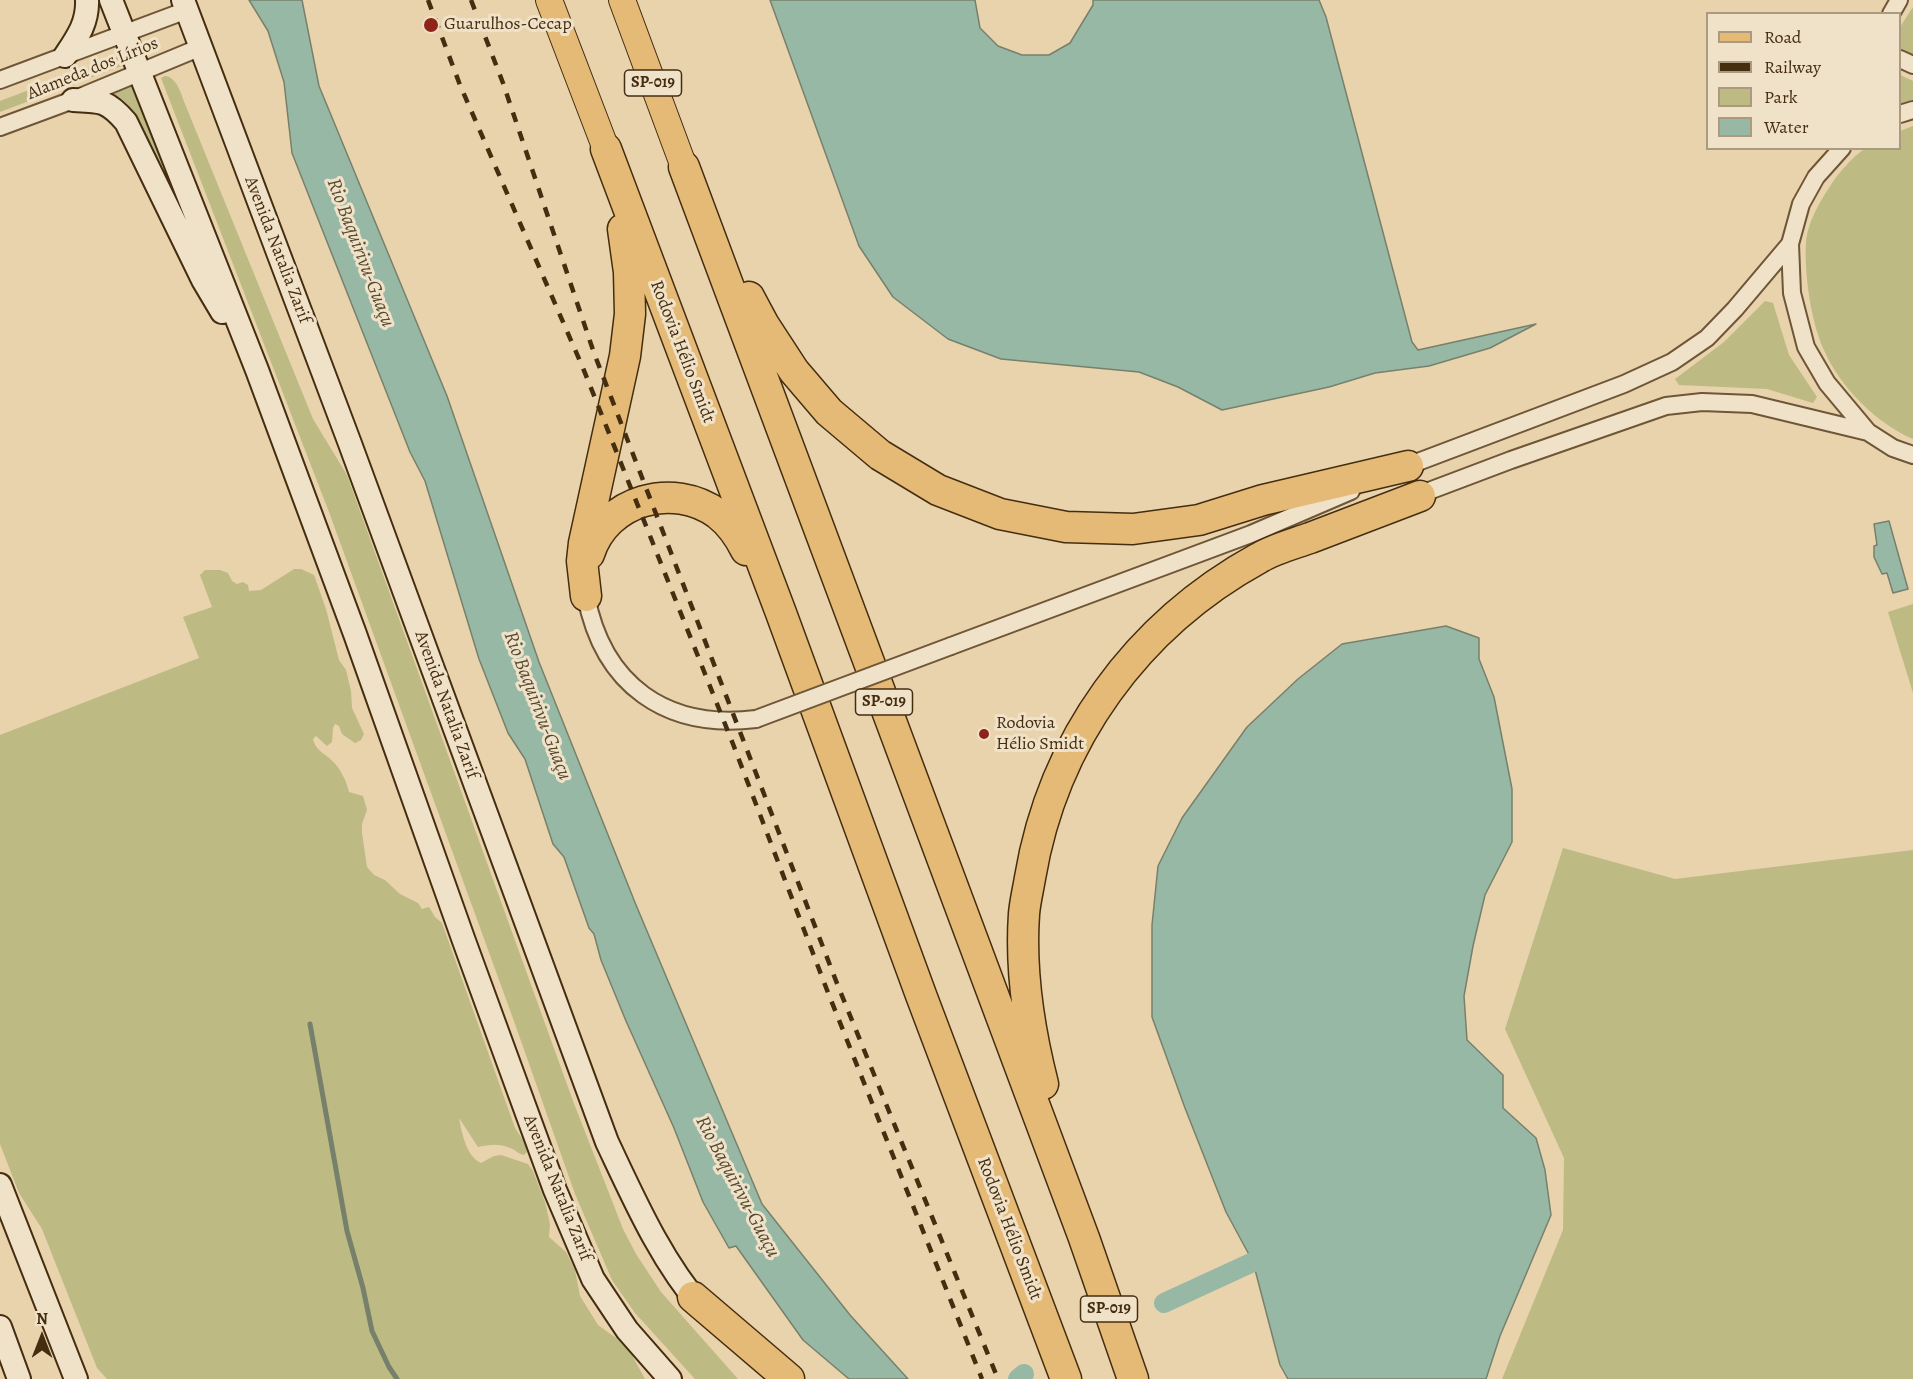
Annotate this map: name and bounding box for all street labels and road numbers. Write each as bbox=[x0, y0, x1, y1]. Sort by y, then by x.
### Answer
street label: Alameda dos Lírios bbox=[24, 33, 162, 105]
road number: SP-019 bbox=[624, 70, 682, 96]
street label: Avenida Natalia Zarif bbox=[239, 173, 315, 327]
street label: Rodovia Hélio Smidt bbox=[645, 278, 719, 426]
street label: Avenida Natalia Zarif bbox=[409, 628, 483, 782]
road number: SP-019 bbox=[856, 689, 912, 715]
street label: Avenida Natalia Zarif bbox=[518, 1112, 596, 1264]
street label: Rodovia Hélio Smidt bbox=[972, 1155, 1046, 1303]
road number: SP-019 bbox=[1080, 1296, 1138, 1322]

